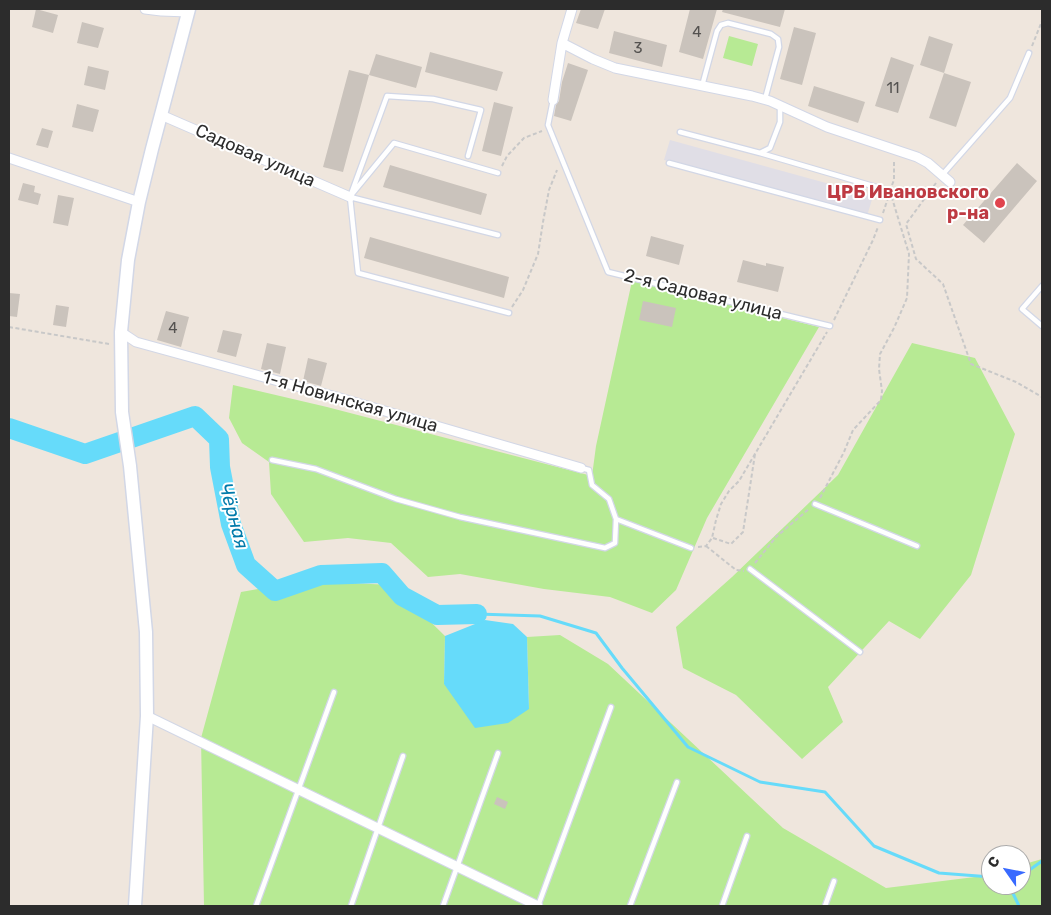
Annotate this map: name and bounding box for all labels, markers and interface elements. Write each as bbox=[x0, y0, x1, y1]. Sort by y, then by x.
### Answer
house number: 4 bbox=[692, 24, 702, 42]
house number: 3 bbox=[633, 40, 643, 58]
house number: 11 bbox=[887, 80, 899, 98]
street label: Садовая улица bbox=[192, 120, 318, 192]
place label: ЦРБ Ивановского р-на bbox=[827, 182, 989, 224]
marker: ЦРБ Ивановского р-на bbox=[993, 196, 1007, 210]
street label: 2-я Садовая улица bbox=[622, 265, 784, 325]
house number: 4 bbox=[168, 320, 178, 338]
street label: 1-я Новинская улица bbox=[260, 367, 440, 437]
water label: Чёрная bbox=[213, 480, 253, 552]
north arrow bbox=[981, 845, 1031, 895]
text: С bbox=[984, 853, 1004, 871]

